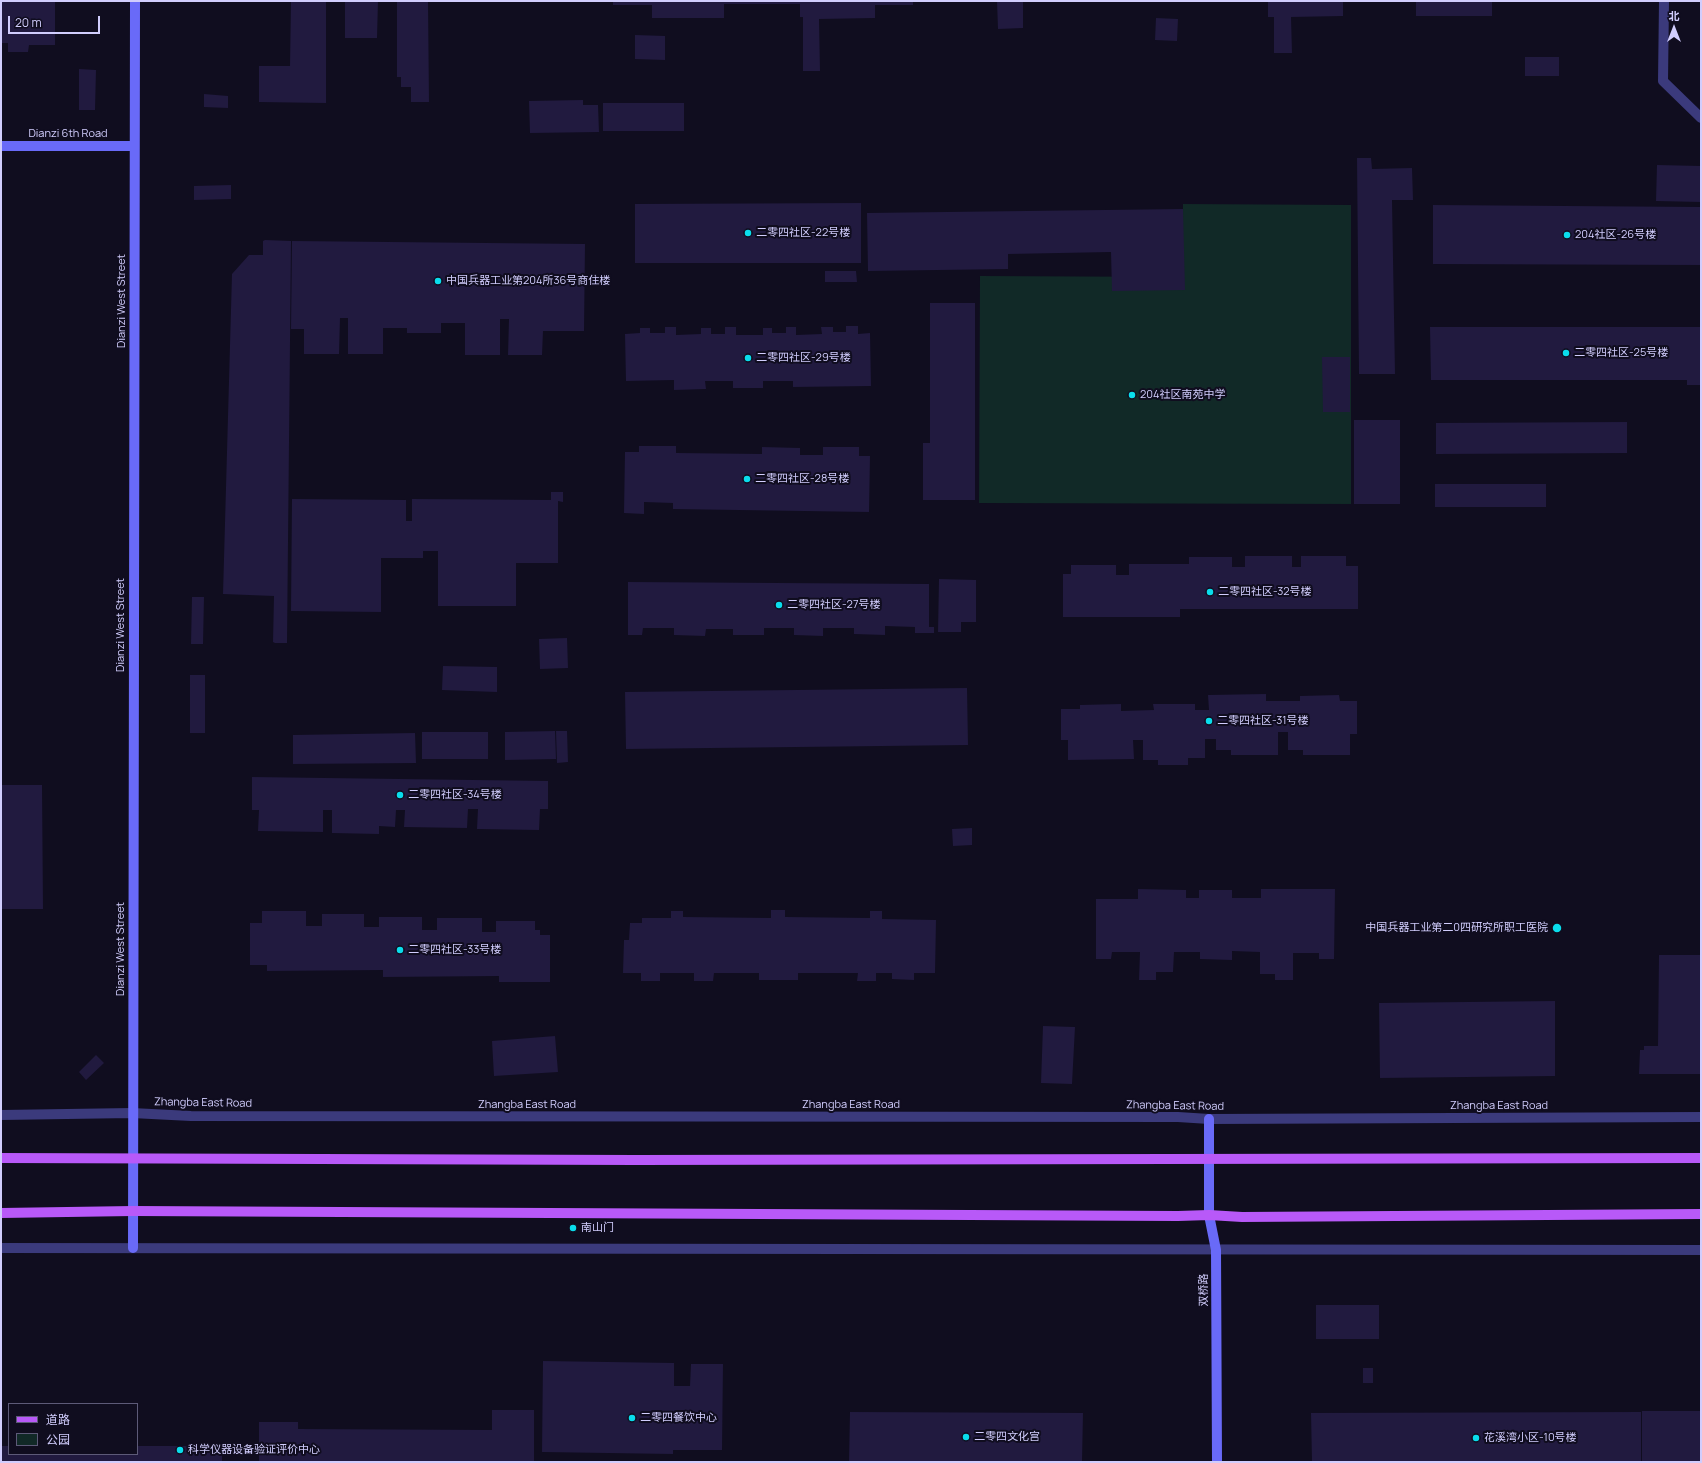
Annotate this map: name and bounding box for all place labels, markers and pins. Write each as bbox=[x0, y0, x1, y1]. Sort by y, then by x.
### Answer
place label: 二零四社区-22号楼 bbox=[756, 226, 850, 240]
marker: 二零四社区-22号楼 bbox=[743, 228, 753, 238]
place label: 204社区-26号楼 bbox=[1575, 228, 1656, 242]
marker: 204社区-26号楼 bbox=[1562, 230, 1572, 240]
place label: 中国兵器工业第204所36号商住楼 bbox=[446, 274, 610, 288]
marker: 中国兵器工业第204所36号商住楼 bbox=[433, 276, 443, 286]
place label: 二零四社区-25号楼 bbox=[1574, 346, 1668, 360]
marker: 二零四社区-25号楼 bbox=[1561, 348, 1571, 358]
place label: 二零四社区-29号楼 bbox=[756, 351, 851, 365]
marker: 二零四社区-29号楼 bbox=[743, 353, 753, 363]
place label: 204社区南苑中学 bbox=[1140, 388, 1225, 402]
marker: 204社区南苑中学 bbox=[1127, 390, 1137, 400]
place label: 二零四社区-28号楼 bbox=[755, 472, 849, 486]
marker: 二零四社区-28号楼 bbox=[742, 474, 752, 484]
place label: 二零四社区-32号楼 bbox=[1218, 585, 1312, 599]
marker: 二零四社区-32号楼 bbox=[1205, 587, 1215, 597]
place label: 二零四社区-27号楼 bbox=[787, 598, 880, 612]
marker: 二零四社区-27号楼 bbox=[774, 600, 784, 610]
place label: 二零四社区-31号楼 bbox=[1217, 714, 1309, 728]
marker: 二零四社区-31号楼 bbox=[1204, 716, 1214, 726]
place label: 二零四社区-34号楼 bbox=[408, 788, 502, 802]
marker: 二零四社区-34号楼 bbox=[395, 790, 405, 800]
place label: 中国兵器工业第二0四研究所职工医院 bbox=[1365, 921, 1548, 935]
marker: 中国兵器工业第二0四研究所职工医院 bbox=[1551, 922, 1563, 934]
place label: 二零四社区-33号楼 bbox=[408, 943, 501, 957]
marker: 二零四社区-33号楼 bbox=[395, 945, 405, 955]
place label: 南山门 bbox=[581, 1221, 614, 1235]
marker: 南山门 bbox=[568, 1223, 578, 1233]
place label: 二零四餐饮中心 bbox=[640, 1411, 717, 1425]
marker: 二零四餐饮中心 bbox=[627, 1413, 637, 1423]
place label: 二零四文化宫 bbox=[974, 1430, 1040, 1444]
place label: 花溪湾小区-10号楼 bbox=[1484, 1431, 1577, 1445]
marker: 二零四文化宫 bbox=[961, 1432, 971, 1442]
marker: 花溪湾小区-10号楼 bbox=[1471, 1433, 1481, 1443]
place label: 科学仪器设备验证评价中心 bbox=[188, 1443, 320, 1457]
marker: 科学仪器设备验证评价中心 bbox=[175, 1445, 185, 1455]

